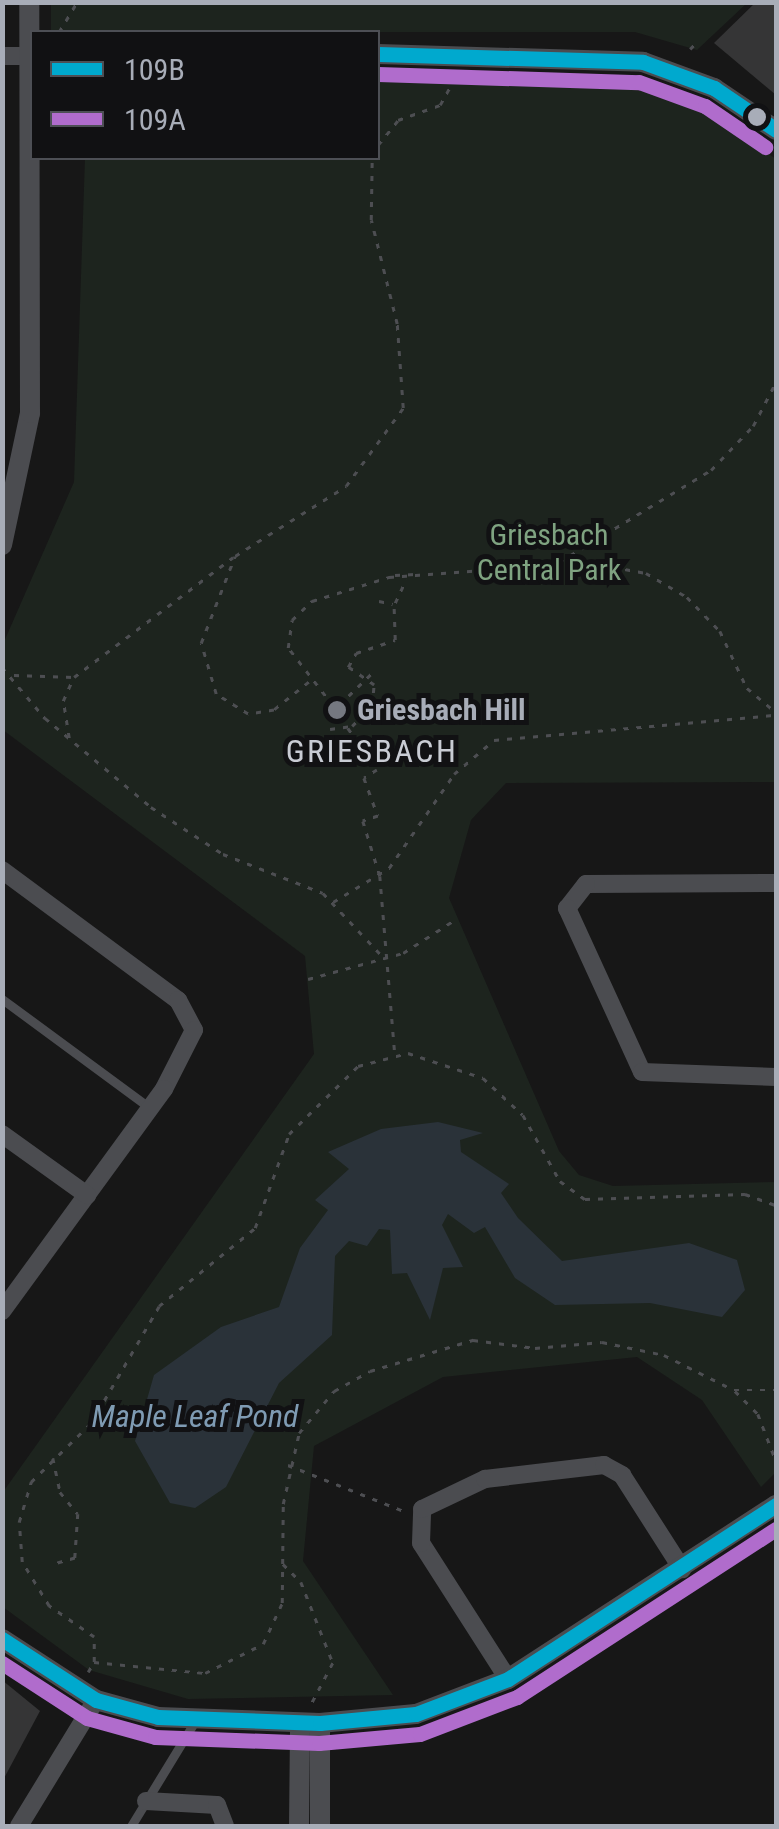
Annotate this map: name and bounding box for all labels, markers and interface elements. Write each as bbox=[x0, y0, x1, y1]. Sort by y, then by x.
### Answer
legend bbox=[30, 30, 380, 160]
text: 109B bbox=[124, 52, 185, 87]
text: 109A bbox=[124, 102, 186, 137]
unlabelled marker bbox=[747, 107, 767, 127]
park label: Griesbach Central Park bbox=[477, 517, 621, 588]
place label: Griesbach Hill bbox=[357, 692, 526, 728]
marker: Griesbach Hill bbox=[326, 699, 348, 721]
district label: GRIESBACH bbox=[286, 732, 458, 770]
water label: Maple Leaf Pond bbox=[92, 1397, 298, 1435]

